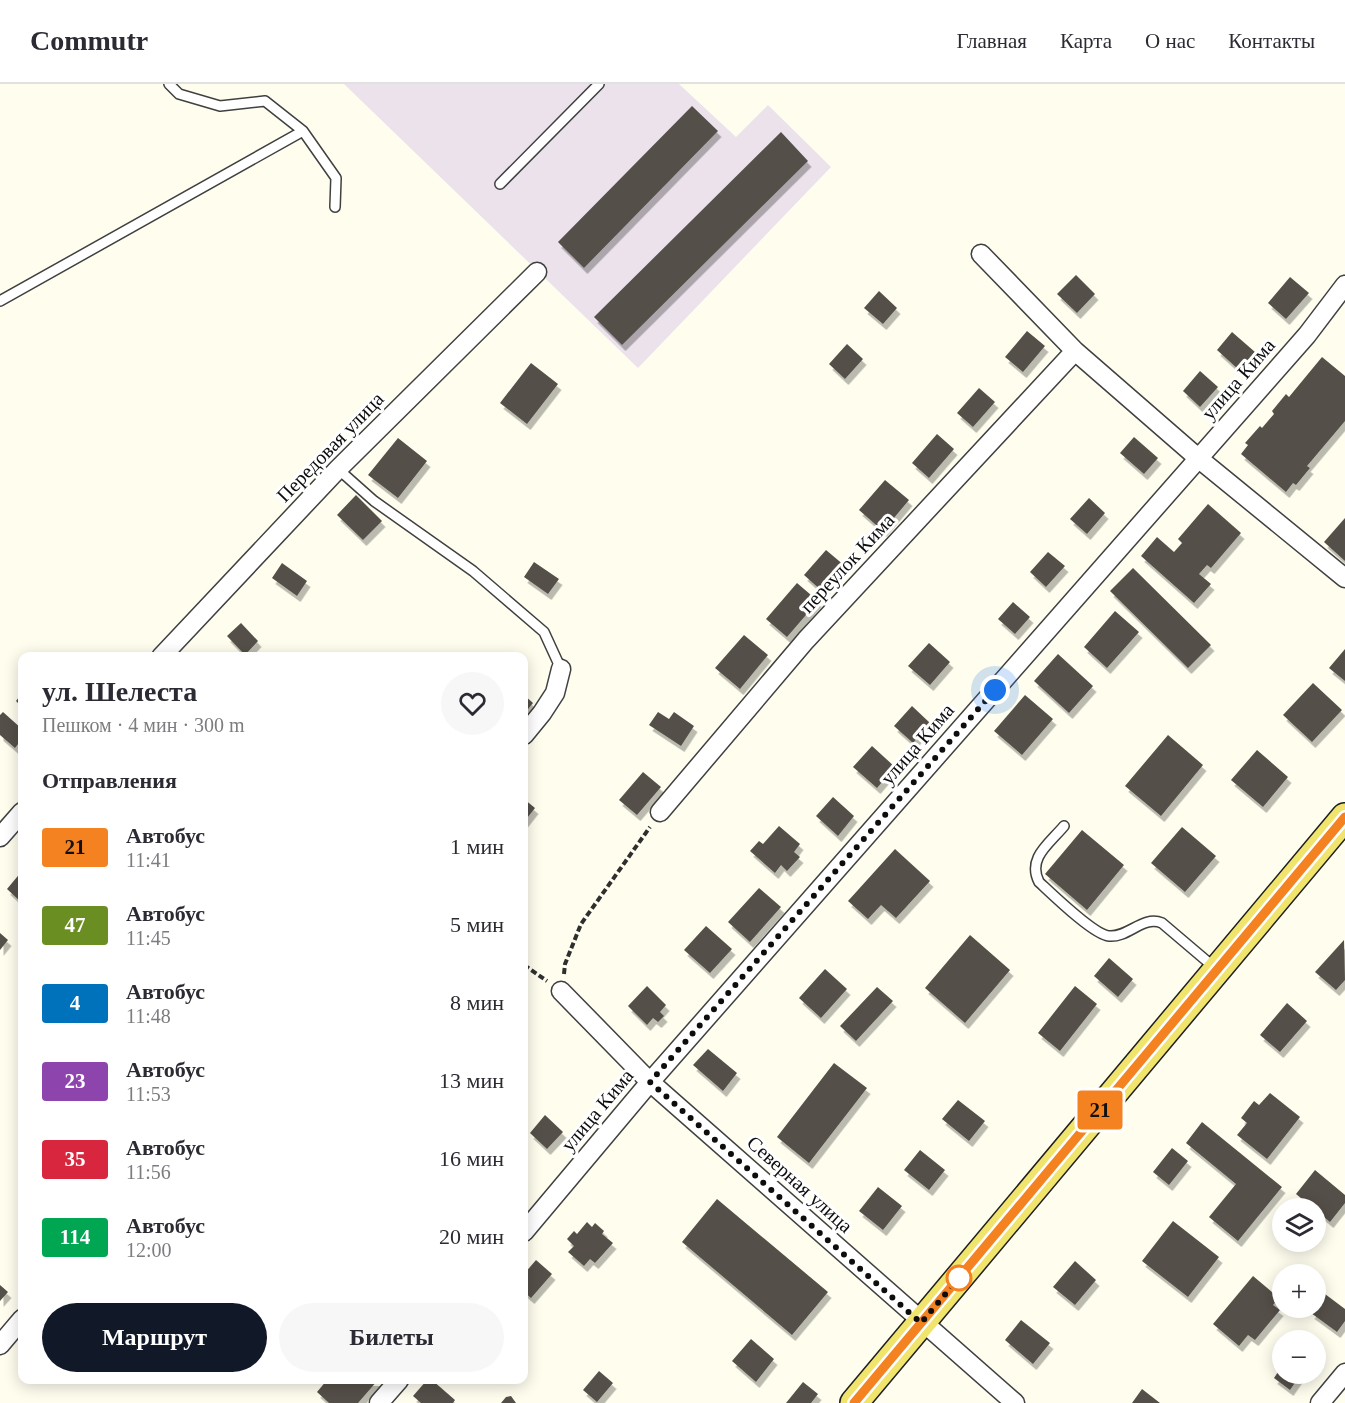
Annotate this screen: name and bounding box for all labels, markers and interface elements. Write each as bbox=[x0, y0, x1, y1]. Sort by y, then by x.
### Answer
text: Commutr bbox=[30, 25, 148, 56]
text: Главная bbox=[957, 29, 1027, 53]
text: Карта bbox=[1060, 29, 1112, 53]
text: О нас bbox=[1145, 29, 1195, 53]
text: Контакты bbox=[1228, 29, 1315, 53]
street label: улица Кима bbox=[1197, 334, 1280, 425]
street label: Передовая улица bbox=[272, 388, 389, 507]
street label: переулок Кима bbox=[796, 509, 899, 618]
button: heart bbox=[441, 672, 504, 735]
your location bbox=[980, 675, 1010, 705]
text: ул. Шелеста bbox=[42, 676, 197, 707]
street label: улица Кима bbox=[876, 699, 959, 790]
text: Пешком · 4 мин · 300 m bbox=[42, 714, 245, 736]
text: Отправления bbox=[42, 768, 177, 793]
text: Автобус bbox=[126, 823, 205, 848]
text: 1 мин bbox=[450, 834, 504, 859]
text: 21 bbox=[65, 835, 86, 859]
text: 11:41 bbox=[126, 849, 171, 871]
text: Автобус bbox=[126, 901, 205, 926]
text: 5 мин bbox=[450, 912, 504, 937]
text: 47 bbox=[65, 913, 86, 937]
text: 11:45 bbox=[126, 927, 171, 949]
text: Автобус bbox=[126, 979, 205, 1004]
text: 8 мин bbox=[450, 990, 504, 1015]
text: 4 bbox=[70, 991, 80, 1015]
text: 11:48 bbox=[126, 1005, 171, 1027]
text: Автобус bbox=[126, 1057, 205, 1082]
street label: улица Кима bbox=[556, 1065, 638, 1156]
text: 13 мин bbox=[439, 1068, 504, 1093]
text: 23 bbox=[65, 1069, 86, 1093]
text: 11:53 bbox=[126, 1083, 171, 1105]
line badge: 21 bbox=[1073, 1090, 1127, 1130]
text: 21 bbox=[1090, 1098, 1111, 1122]
street label: Северная улица bbox=[742, 1131, 857, 1238]
text: Автобус bbox=[126, 1135, 205, 1160]
text: 16 мин bbox=[439, 1146, 504, 1171]
text: 35 bbox=[65, 1147, 86, 1171]
text: 11:56 bbox=[126, 1161, 171, 1183]
map controls bbox=[1272, 1198, 1326, 1384]
button: layers bbox=[1272, 1198, 1326, 1252]
text: Автобус bbox=[126, 1213, 205, 1238]
text: 20 мин bbox=[439, 1224, 504, 1249]
text: 114 bbox=[60, 1225, 90, 1249]
text: 12:00 bbox=[126, 1239, 172, 1261]
button: + bbox=[1272, 1264, 1326, 1318]
unlabelled marker bbox=[946, 1265, 972, 1291]
button: Маршрут bbox=[42, 1303, 267, 1372]
button: Билеты bbox=[279, 1303, 504, 1372]
button: − bbox=[1272, 1330, 1326, 1384]

